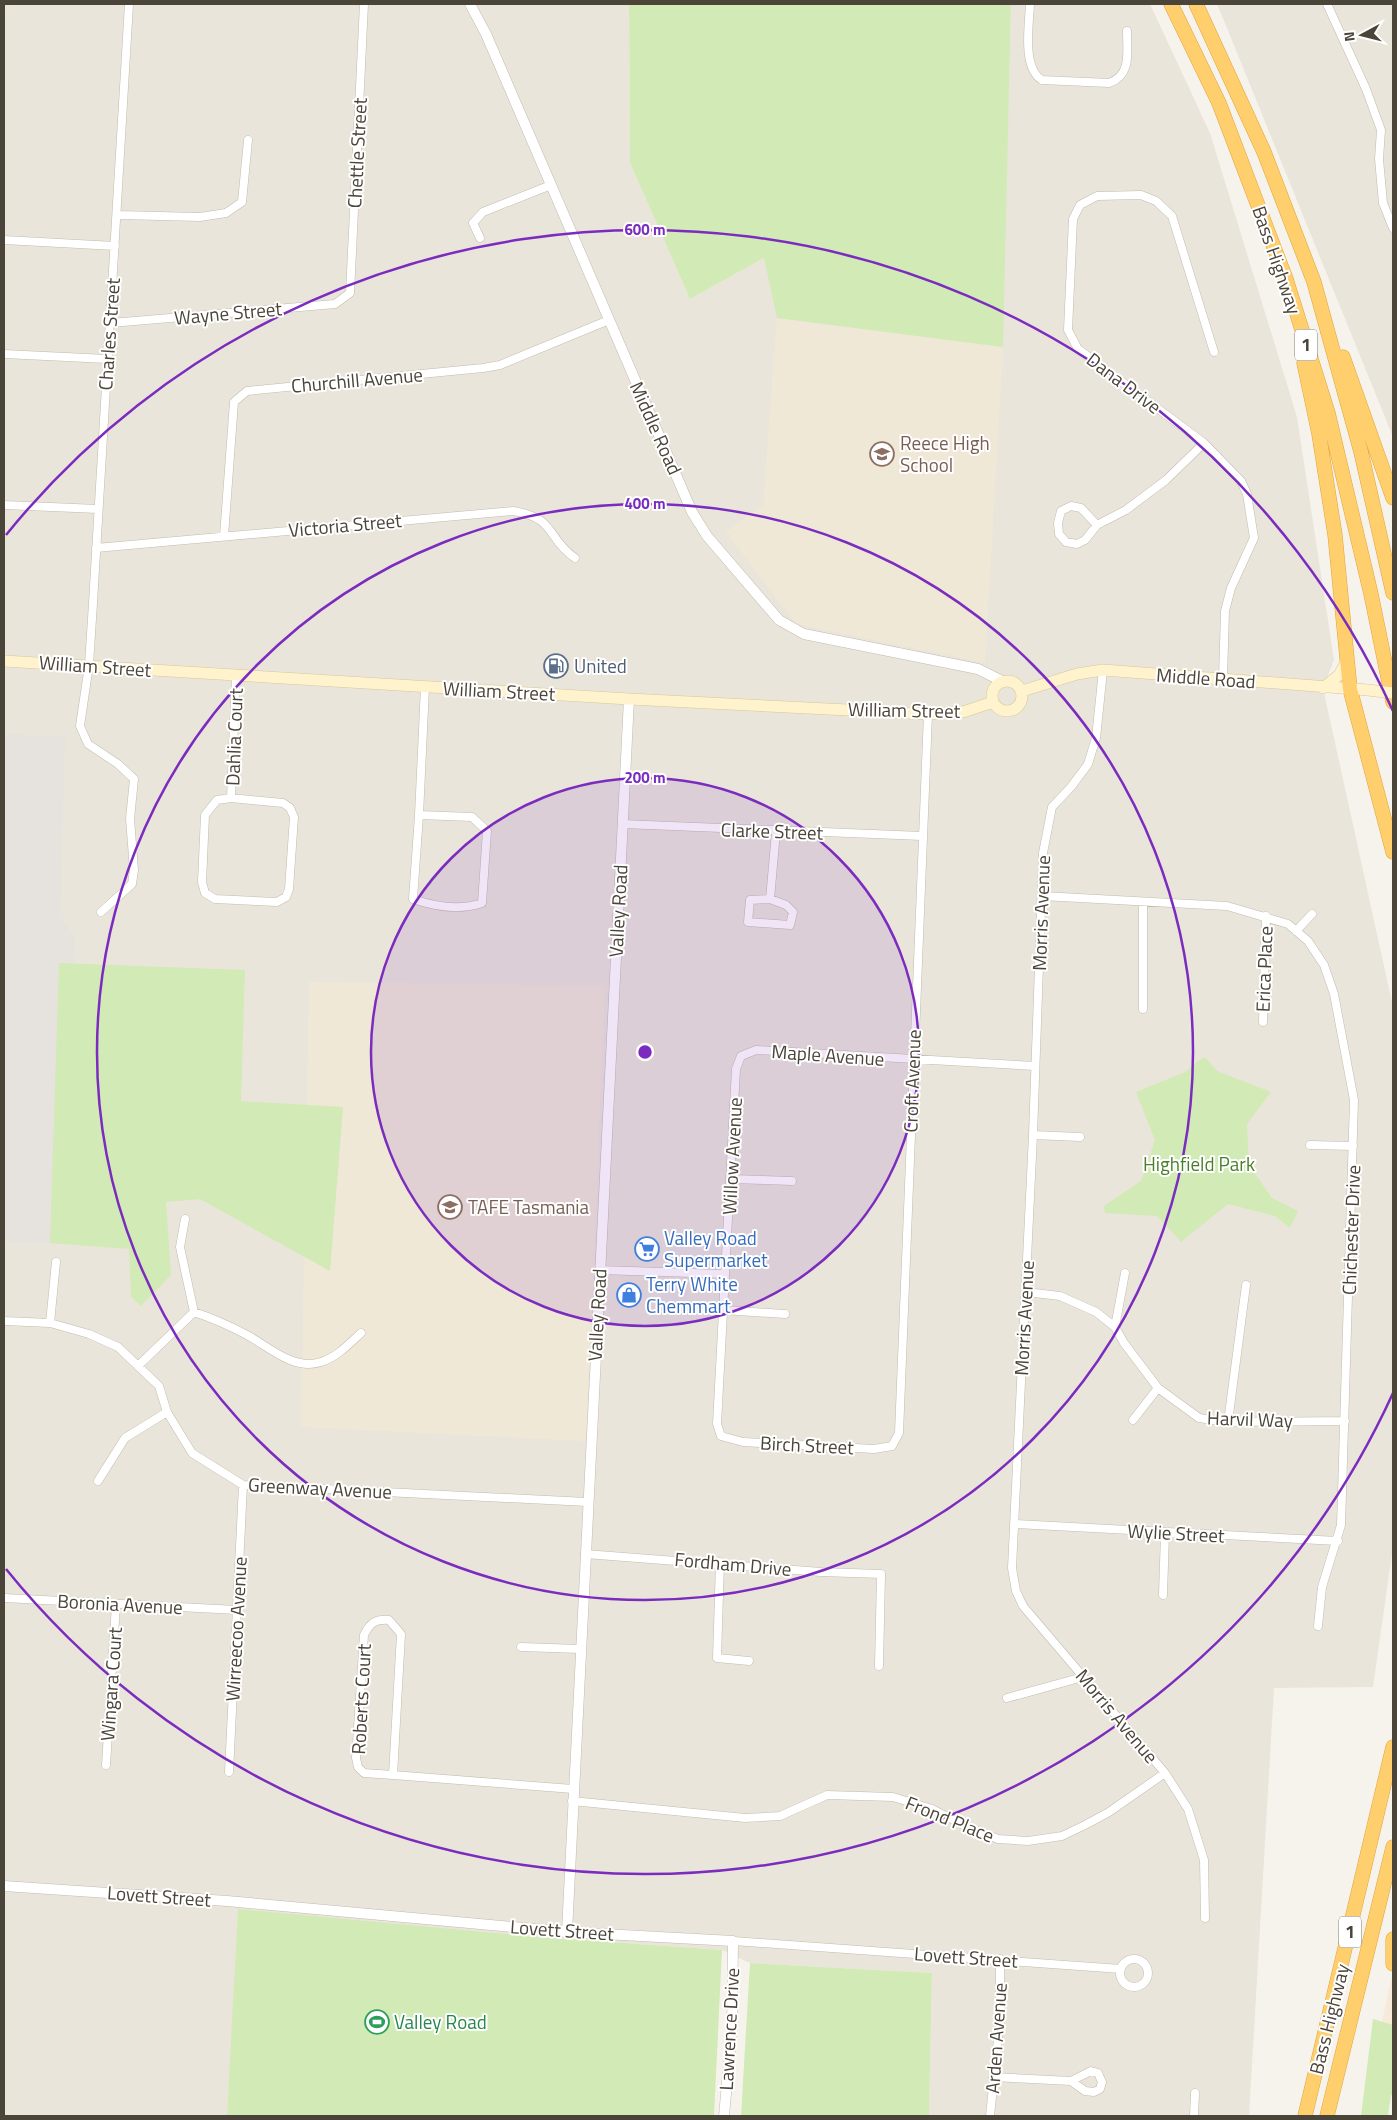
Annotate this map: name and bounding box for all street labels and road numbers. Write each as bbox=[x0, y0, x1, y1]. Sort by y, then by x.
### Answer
street label: Chettle Street bbox=[339, 97, 374, 209]
street label: Bass Highway bbox=[1245, 202, 1310, 318]
street label: Charles Street bbox=[90, 276, 127, 391]
street label: Wayne Street bbox=[173, 293, 283, 332]
road number: 1 bbox=[1295, 330, 1317, 360]
street label: Dana Drive bbox=[1081, 345, 1168, 420]
street label: Churchill Avenue bbox=[290, 359, 424, 400]
street label: Middle Road bbox=[623, 376, 690, 479]
street label: Victoria Street bbox=[287, 505, 403, 544]
street label: William Street bbox=[38, 647, 152, 684]
street label: Middle Road bbox=[1155, 660, 1257, 695]
street label: William Street bbox=[442, 673, 556, 708]
street label: Dahlia Court bbox=[217, 687, 250, 786]
street label: William Street bbox=[848, 694, 961, 725]
street label: Clarke Street bbox=[720, 814, 824, 847]
street label: Morris Avenue bbox=[1024, 855, 1057, 971]
street label: Valley Road bbox=[601, 864, 634, 958]
street label: Erica Place bbox=[1248, 925, 1279, 1013]
street label: Croft Avenue bbox=[895, 1029, 928, 1133]
street label: Maple Avenue bbox=[771, 1036, 885, 1073]
street label: Willow Avenue bbox=[714, 1096, 749, 1216]
street label: Chichester Drive bbox=[1334, 1164, 1367, 1296]
street label: Morris Avenue bbox=[1006, 1259, 1041, 1376]
street label: Valley Road bbox=[580, 1268, 613, 1362]
street label: Harvil Way bbox=[1207, 1403, 1293, 1434]
street label: Birch Street bbox=[759, 1428, 855, 1461]
street label: Greenway Avenue bbox=[247, 1469, 393, 1506]
street label: Wylie Street bbox=[1127, 1515, 1226, 1550]
street label: Fordham Drive bbox=[673, 1544, 793, 1583]
street label: Wirreecoo Avenue bbox=[217, 1556, 254, 1702]
street label: Boronia Avenue bbox=[57, 1586, 184, 1621]
street label: Wingara Court bbox=[92, 1626, 129, 1742]
street label: Roberts Court bbox=[343, 1643, 378, 1755]
street label: Morris Avenue bbox=[1069, 1662, 1166, 1769]
street label: Frond Place bbox=[901, 1788, 999, 1849]
street label: Lovett Street bbox=[106, 1877, 212, 1914]
street label: Lovett Street bbox=[509, 1911, 615, 1948]
road number: 1 bbox=[1339, 1916, 1361, 1948]
street label: Lovett Street bbox=[913, 1938, 1019, 1975]
street label: Bass Highway bbox=[1301, 1961, 1356, 2077]
street label: Lawrence Drive bbox=[711, 1967, 746, 2091]
street label: Arden Avenue bbox=[977, 1982, 1014, 2094]

